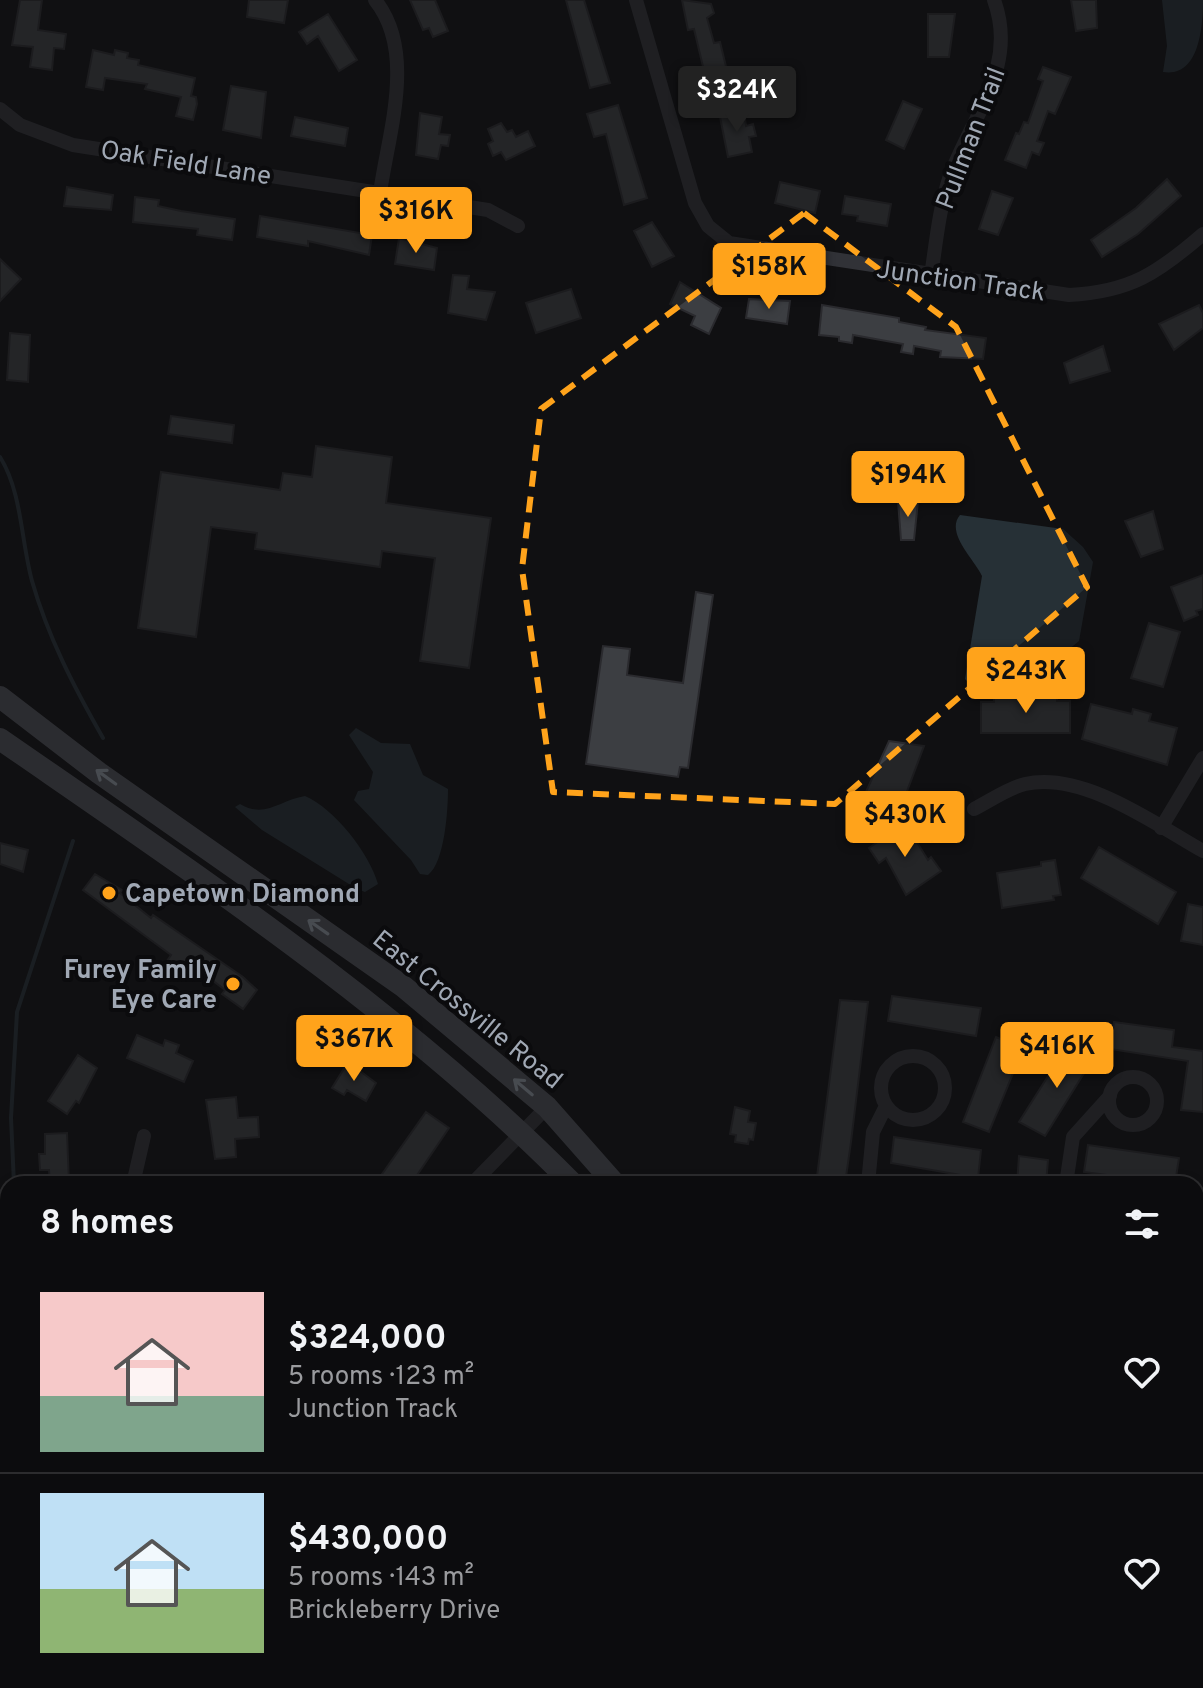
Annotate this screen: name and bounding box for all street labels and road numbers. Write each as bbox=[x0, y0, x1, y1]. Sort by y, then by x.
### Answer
street label: Pullman Trail bbox=[930, 63, 1015, 215]
street label: Oak Field Lane bbox=[98, 135, 273, 194]
street label: Junction Track bbox=[874, 254, 1047, 311]
street label: East Crossville Road bbox=[365, 924, 568, 1098]

